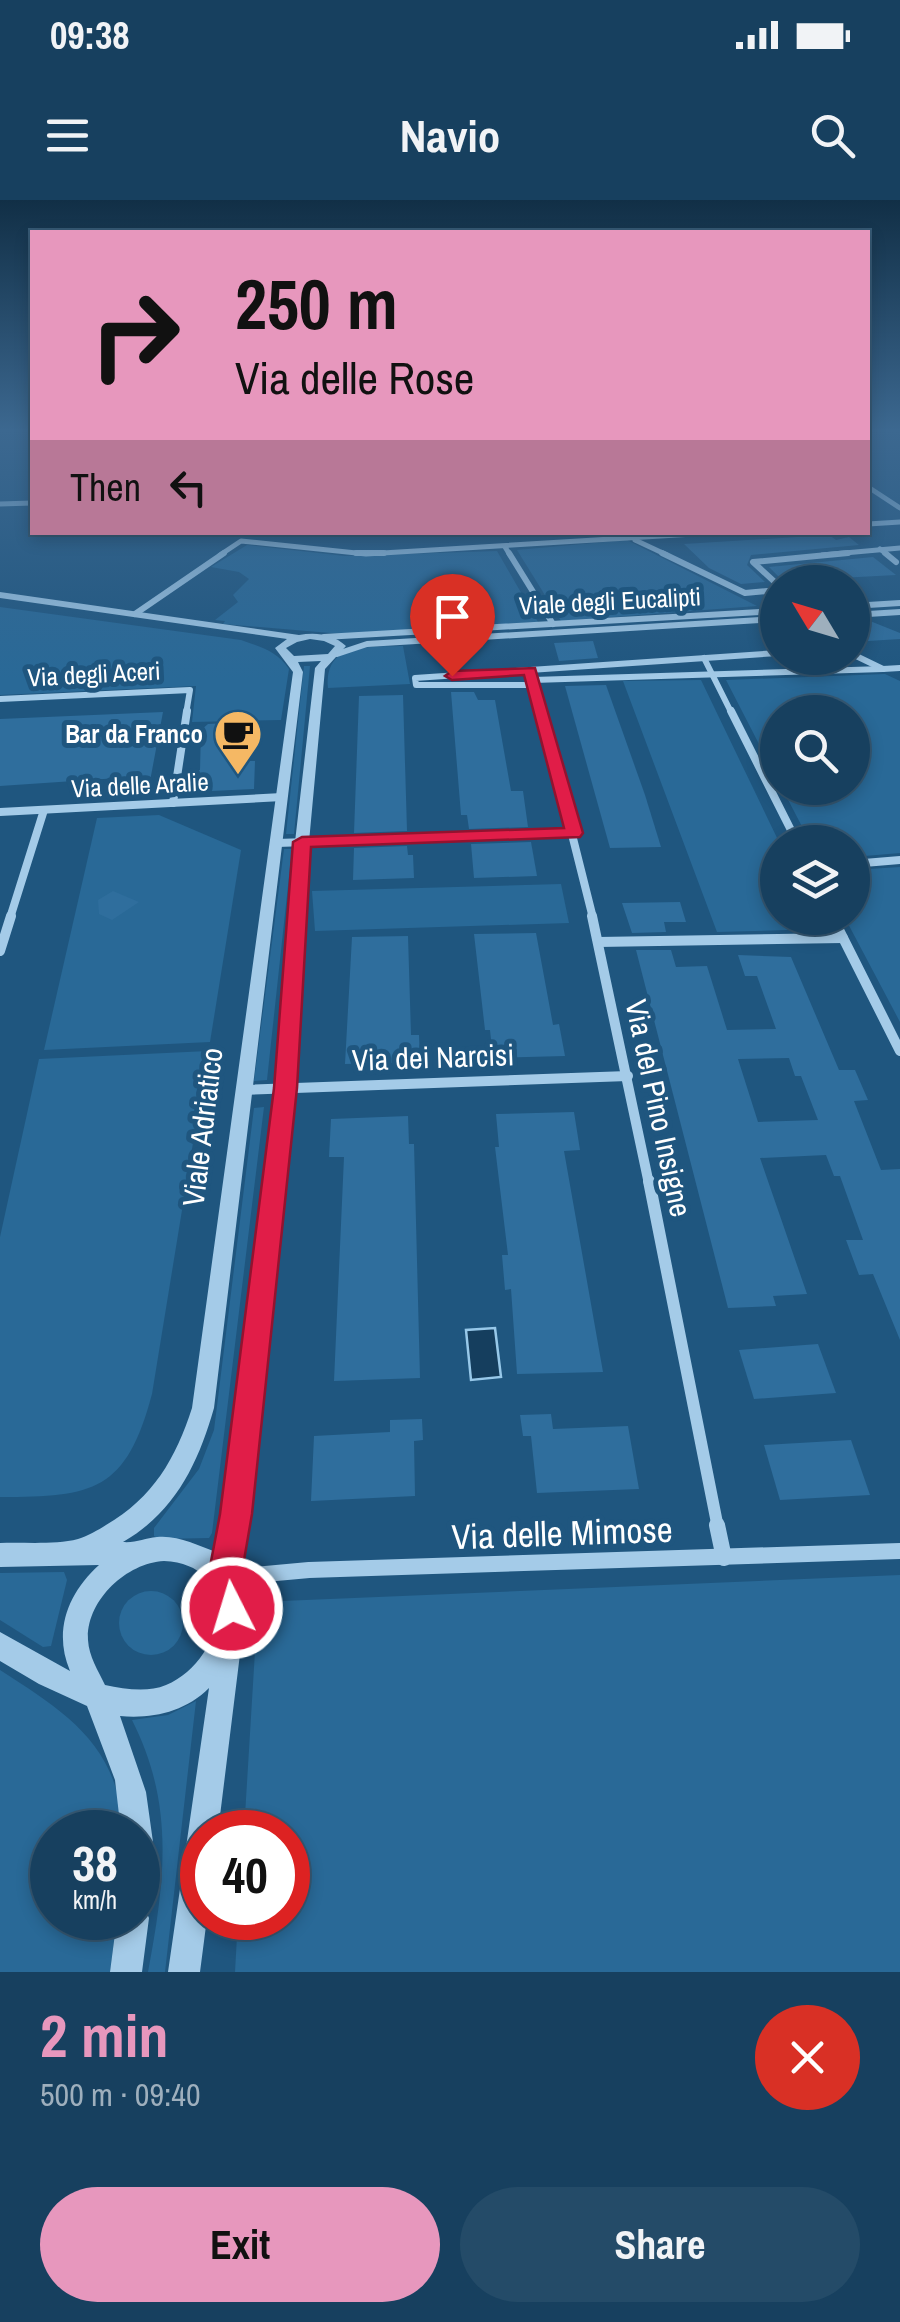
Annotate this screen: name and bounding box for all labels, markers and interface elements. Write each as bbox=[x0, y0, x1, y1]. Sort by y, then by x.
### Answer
text: 09:38 bbox=[50, 10, 130, 61]
text: Navio bbox=[400, 105, 500, 166]
icon: menu bbox=[40, 108, 95, 163]
icon: search bbox=[805, 108, 860, 163]
text: 250 m bbox=[235, 257, 398, 351]
icon: right bbox=[70, 270, 200, 400]
text: Via delle Rose bbox=[235, 347, 474, 408]
icon: left bbox=[161, 460, 216, 515]
text: Then bbox=[70, 462, 141, 513]
north arrow bbox=[760, 565, 870, 675]
map controls bbox=[760, 565, 870, 935]
pin bbox=[410, 574, 495, 677]
street label: Viale degli Eucalipti bbox=[518, 579, 702, 623]
icon: arrive bbox=[425, 589, 480, 644]
street label: Via degli Aceri bbox=[27, 654, 161, 694]
button: search bbox=[760, 695, 870, 805]
cafe icon: Bar da Franco bbox=[212, 708, 264, 776]
place label: Bar da Franco bbox=[65, 717, 203, 751]
street label: Via delle Aralie bbox=[70, 764, 210, 806]
button: layers bbox=[760, 825, 870, 935]
street label: Via del Pino Insigne bbox=[616, 996, 702, 1220]
street label: Via dei Narcisi bbox=[351, 1034, 515, 1080]
street label: Viale Adriatico bbox=[172, 1045, 232, 1209]
street label: Via delle Mimose bbox=[451, 1506, 673, 1560]
position arrow bbox=[180, 1556, 284, 1660]
speed limit sign: 40 bbox=[180, 1810, 310, 1940]
text: 38 bbox=[72, 1829, 118, 1897]
text: km/h bbox=[73, 1883, 117, 1917]
text: 2 min bbox=[40, 1995, 169, 2076]
button: close bbox=[755, 2005, 860, 2110]
text: 500 m · 09:40 bbox=[40, 2073, 200, 2116]
button: Exit bbox=[40, 2187, 440, 2302]
button: Share bbox=[460, 2187, 860, 2302]

